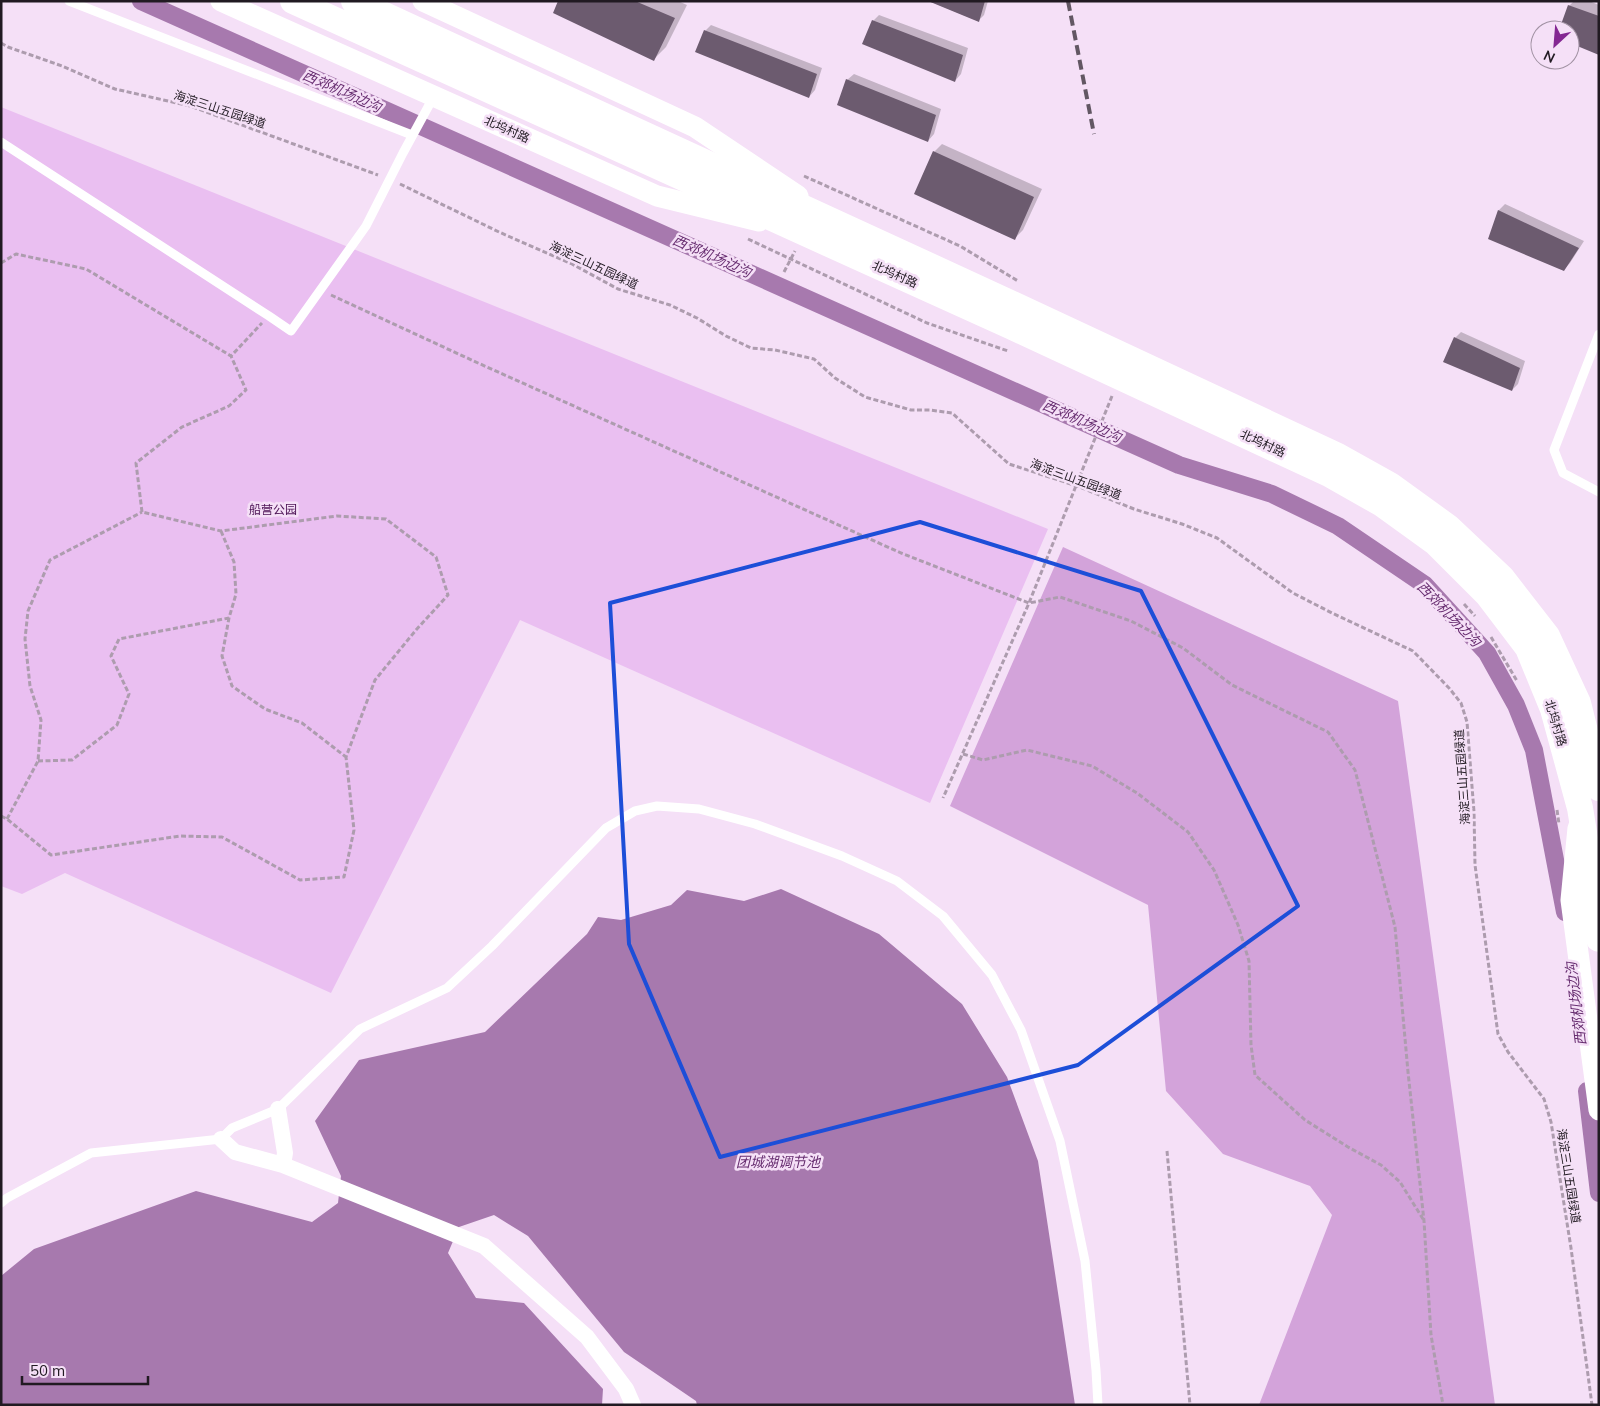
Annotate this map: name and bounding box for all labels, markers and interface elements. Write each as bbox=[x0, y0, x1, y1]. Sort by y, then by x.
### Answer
north arrow bbox=[1530, 20, 1580, 70]
text: N bbox=[1541, 46, 1558, 67]
water label: 西郊机场边沟 bbox=[300, 66, 386, 117]
street label: 海淀三山五园绿道 bbox=[172, 87, 268, 131]
street label: 北坞村路 bbox=[482, 112, 532, 146]
water label: 西郊机场边沟 bbox=[670, 231, 756, 282]
street label: 海淀三山五园绿道 bbox=[547, 238, 641, 292]
street label: 北坞村路 bbox=[870, 257, 920, 291]
water label: 西郊机场边沟 bbox=[1040, 396, 1126, 447]
street label: 北坞村路 bbox=[1238, 426, 1288, 460]
street label: 海淀三山五园绿道 bbox=[1028, 456, 1124, 502]
park label: 船营公园 bbox=[249, 502, 297, 517]
water label: 西郊机场边沟 bbox=[1413, 578, 1486, 652]
street label: 北坞村路 bbox=[1542, 698, 1570, 748]
street label: 海淀三山五园绿道 bbox=[1451, 729, 1473, 825]
water label: 西郊机场边沟 bbox=[1562, 959, 1590, 1047]
street label: 海淀三山五园绿道 bbox=[1554, 1127, 1584, 1225]
water label: 团城湖调节池 bbox=[736, 1153, 822, 1171]
scale bar bbox=[22, 1354, 149, 1386]
text: 50 m bbox=[30, 1361, 65, 1380]

